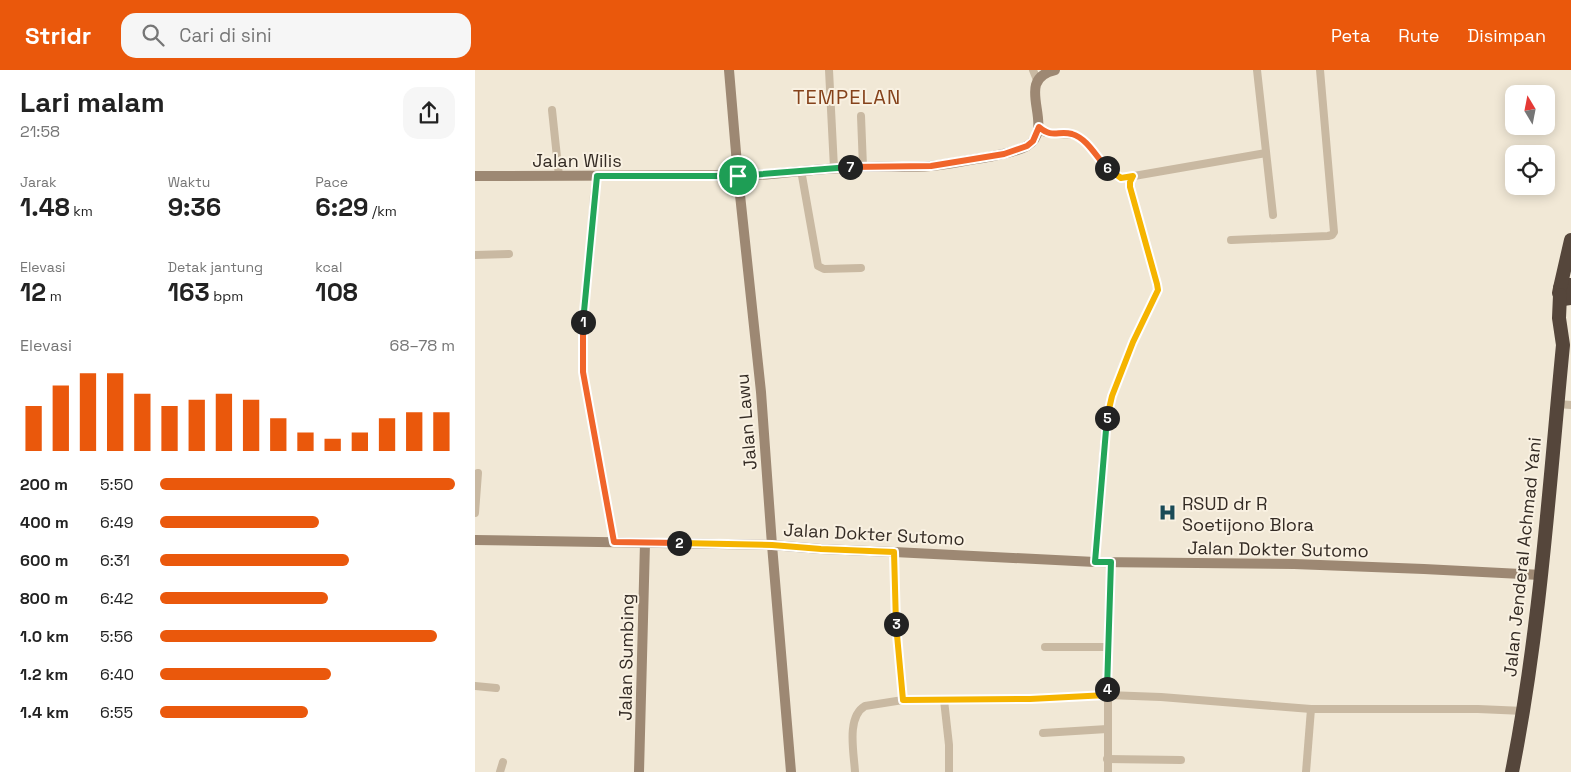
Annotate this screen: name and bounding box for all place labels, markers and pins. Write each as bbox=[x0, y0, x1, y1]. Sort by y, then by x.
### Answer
pin: 7 bbox=[837, 154, 863, 180]
pin bbox=[717, 155, 759, 197]
pin: 6 bbox=[1095, 156, 1119, 180]
pin: 1 bbox=[571, 310, 595, 334]
pin: 5 bbox=[1095, 406, 1119, 430]
place label: RSUD dr R Soetijono Blora bbox=[1182, 492, 1314, 536]
hospital icon: RSUD dr R Soetijono Blora bbox=[1158, 503, 1178, 523]
pin: 2 bbox=[667, 530, 691, 556]
pin: 3 bbox=[883, 612, 909, 636]
pin: 4 bbox=[1095, 676, 1119, 702]

